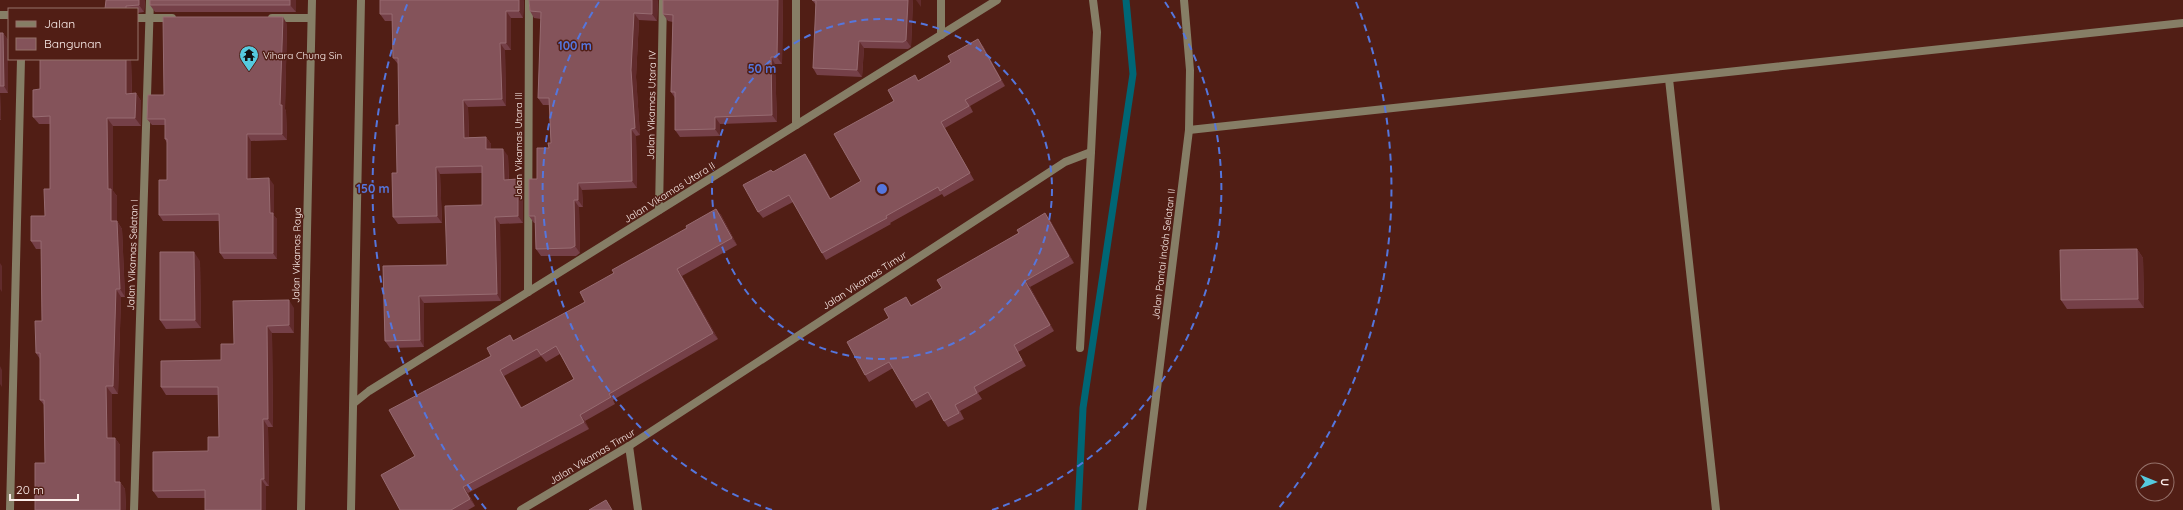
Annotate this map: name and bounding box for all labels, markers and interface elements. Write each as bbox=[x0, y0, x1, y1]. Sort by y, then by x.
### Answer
legend bbox=[8, 8, 138, 60]
text: Jalan bbox=[44, 16, 75, 31]
text: Bangunan bbox=[44, 36, 101, 51]
text: 100 m bbox=[558, 38, 592, 53]
temple icon: Vihara Chung Sin bbox=[238, 44, 260, 72]
place label: Vihara Chung Sin bbox=[263, 49, 342, 62]
street label: Jalan Vikamas Utara IV bbox=[644, 50, 659, 160]
text: 50 m bbox=[748, 61, 776, 76]
street label: Jalan Vikamas Utara III bbox=[512, 92, 525, 200]
street label: Jalan Vikamas Utara II bbox=[621, 159, 717, 226]
text: 150 m bbox=[356, 181, 390, 196]
centre of rings bbox=[875, 182, 889, 196]
street label: Jalan Pantai Indah Selatan II bbox=[1149, 188, 1178, 320]
street label: Jalan Vikamas Selatan I bbox=[124, 199, 141, 311]
street label: Jalan Vikamas Raya bbox=[289, 207, 304, 303]
street label: Jalan Vikamas Timur bbox=[820, 248, 909, 313]
street label: Jalan Vikamas Timur bbox=[547, 425, 638, 487]
north arrow bbox=[2135, 462, 2175, 502]
scale bar bbox=[10, 476, 78, 502]
text: U bbox=[2158, 478, 2172, 486]
text: 20 m bbox=[16, 482, 44, 497]

